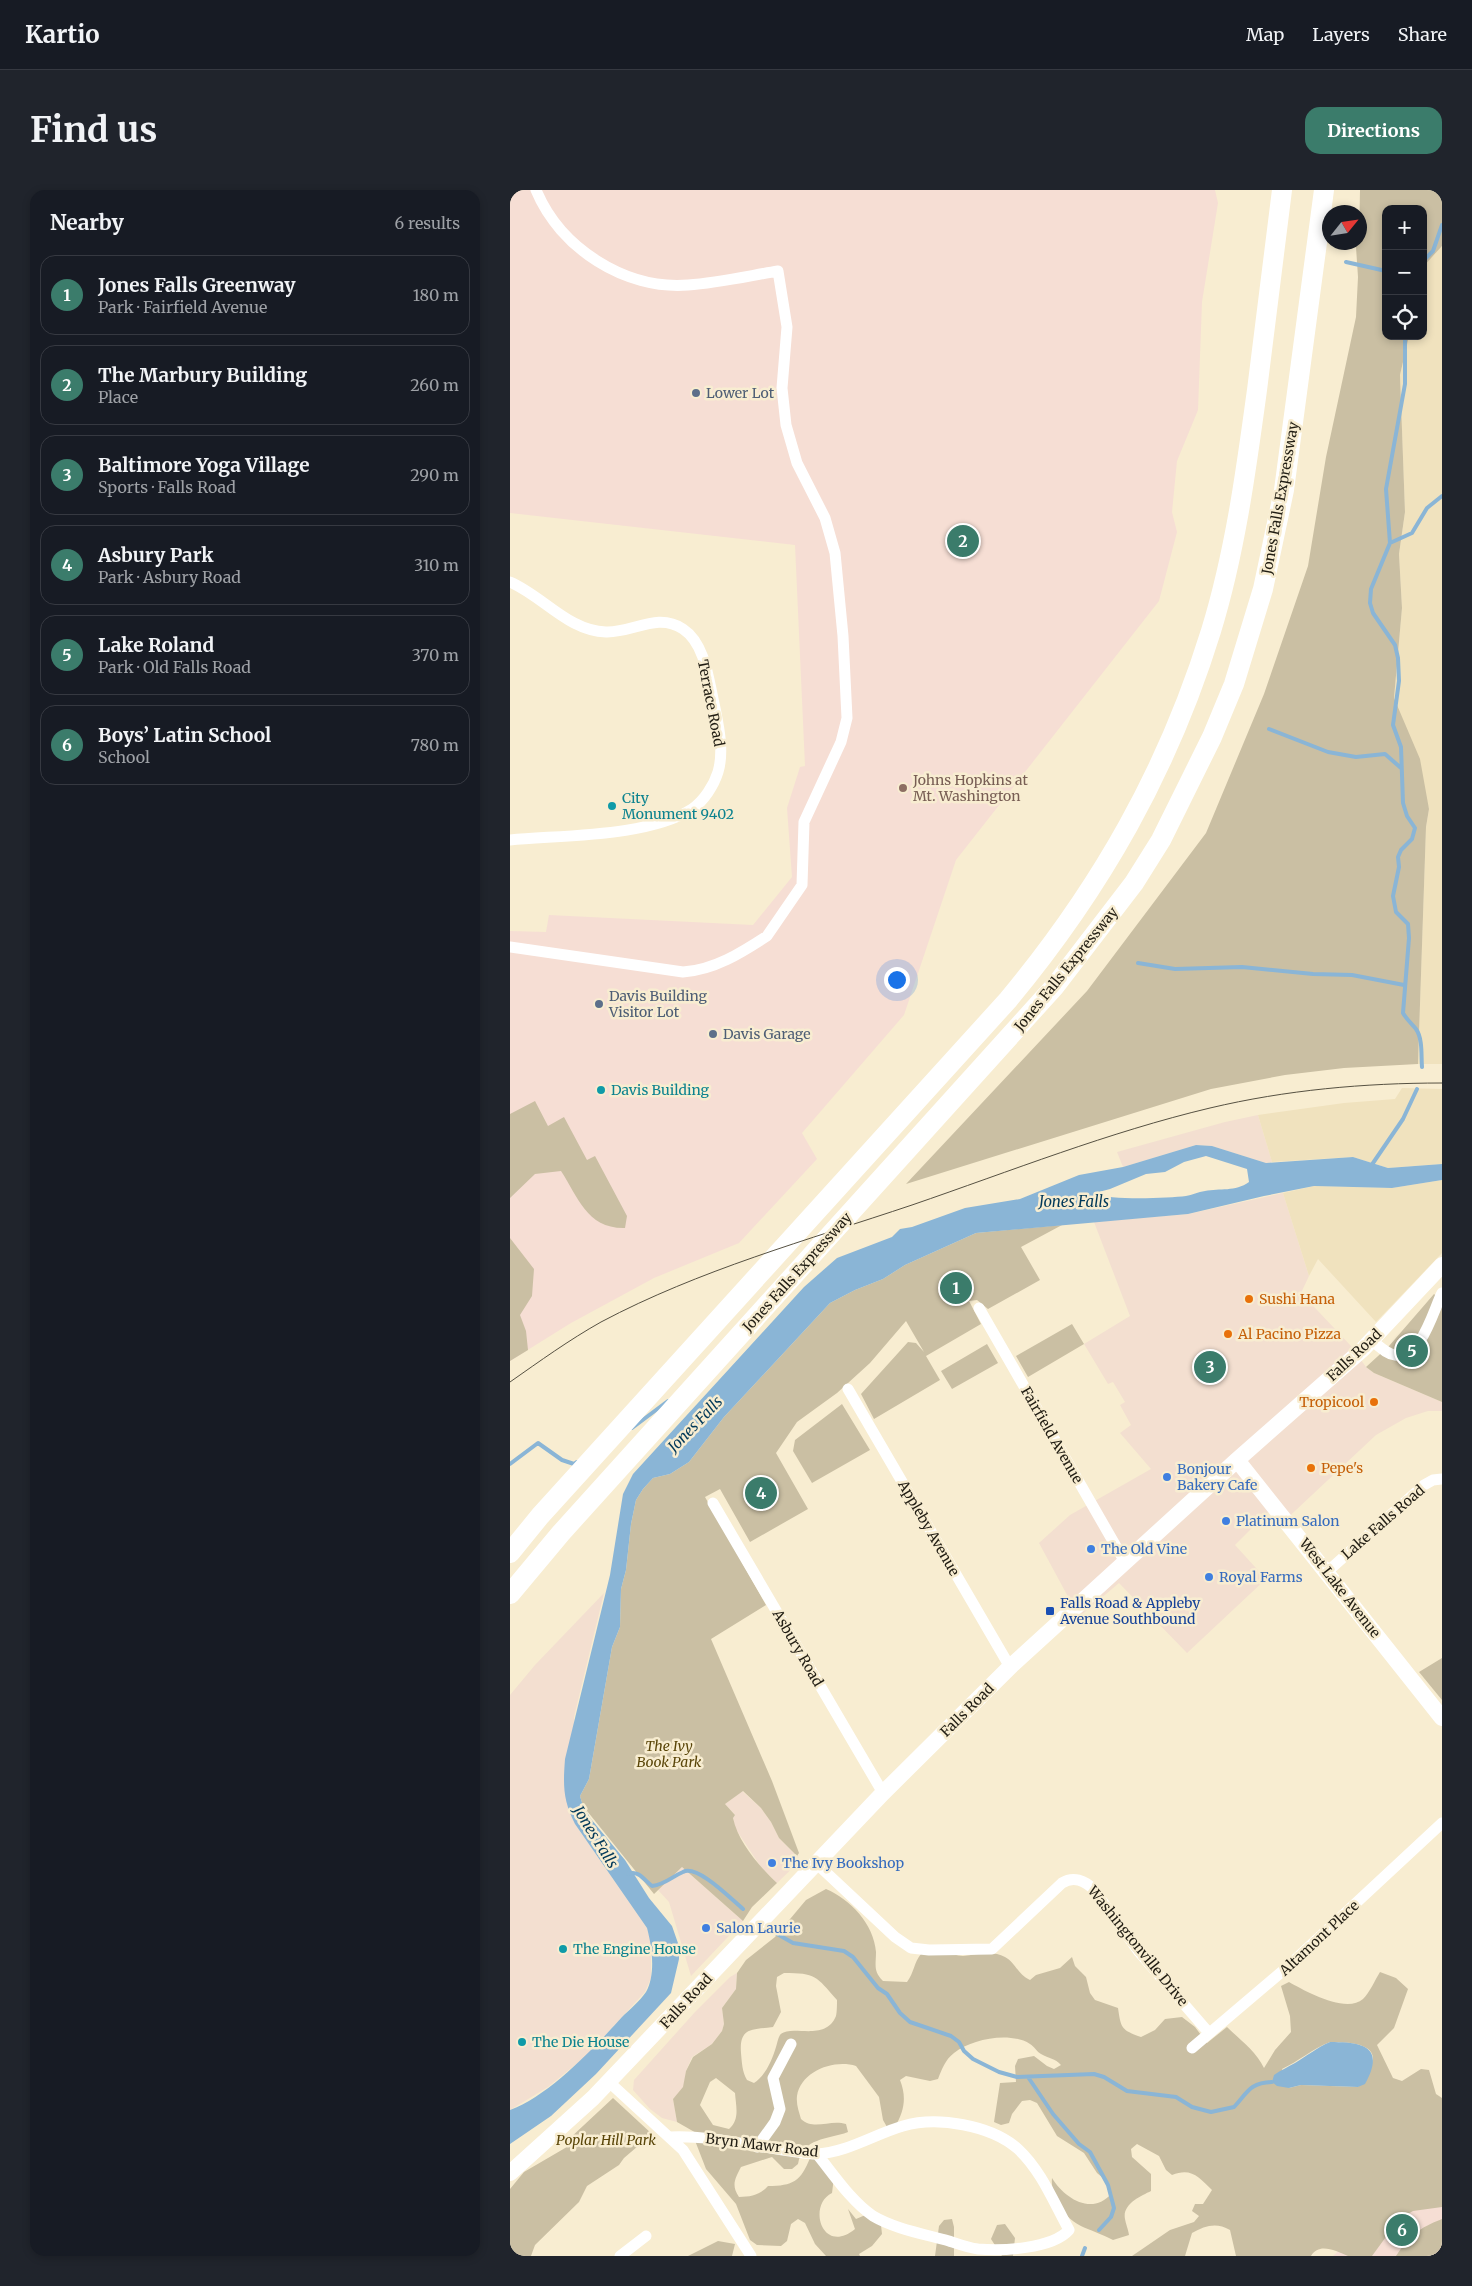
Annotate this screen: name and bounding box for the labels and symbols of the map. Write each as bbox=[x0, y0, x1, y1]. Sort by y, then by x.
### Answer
north arrow bbox=[1322, 205, 1367, 250]
place label: Lower Lot bbox=[706, 384, 775, 402]
marker: Lower Lot bbox=[690, 387, 702, 399]
street label: Jones Falls Expressway bbox=[1258, 420, 1302, 577]
pin: 2 bbox=[947, 522, 979, 560]
street label: Terrace Road bbox=[694, 658, 728, 749]
place label: Johns Hopkins at Mt. Washington bbox=[912, 771, 1028, 805]
marker: Johns Hopkins at Mt. Washington bbox=[897, 782, 909, 794]
place label: City Monument 9402 bbox=[622, 789, 734, 823]
marker: City Monument 9402 bbox=[606, 800, 618, 812]
street label: Jones Falls Expressway bbox=[1010, 903, 1122, 1035]
your location bbox=[884, 967, 910, 993]
place label: Davis Building Visitor Lot bbox=[608, 987, 708, 1021]
marker: Davis Building Visitor Lot bbox=[593, 998, 605, 1010]
place label: Davis Garage bbox=[723, 1025, 811, 1043]
marker: Davis Garage bbox=[707, 1028, 719, 1040]
place label: Davis Building bbox=[611, 1081, 710, 1099]
marker: Davis Building bbox=[595, 1084, 607, 1096]
water label: Jones Falls bbox=[1037, 1192, 1109, 1211]
street label: Jones Falls Expressway bbox=[738, 1208, 856, 1336]
pin: 1 bbox=[940, 1269, 972, 1307]
place label: Sushi Hana bbox=[1259, 1290, 1336, 1308]
marker: Sushi Hana bbox=[1243, 1293, 1255, 1305]
place label: Al Pacino Pizza bbox=[1237, 1325, 1342, 1343]
street label: Falls Road bbox=[1323, 1325, 1386, 1385]
marker: Al Pacino Pizza bbox=[1222, 1328, 1234, 1340]
pin: 5 bbox=[1396, 1332, 1428, 1370]
pin: 3 bbox=[1194, 1348, 1226, 1386]
street label: Fairfield Avenue bbox=[1017, 1383, 1087, 1487]
water label: Jones Falls bbox=[662, 1392, 726, 1457]
place label: Tropicool bbox=[1299, 1393, 1365, 1411]
marker: Tropicool bbox=[1368, 1396, 1380, 1408]
place label: Pepe's bbox=[1321, 1459, 1363, 1477]
place label: Bonjour Bakery Cafe bbox=[1177, 1460, 1257, 1494]
marker: Pepe's bbox=[1305, 1462, 1317, 1474]
marker: Bonjour Bakery Cafe bbox=[1161, 1471, 1173, 1483]
pin: 4 bbox=[745, 1474, 777, 1512]
street label: Appleby Avenue bbox=[894, 1476, 964, 1579]
street label: Lake Falls Road bbox=[1338, 1481, 1429, 1563]
place label: Platinum Salon bbox=[1236, 1512, 1339, 1530]
marker: Platinum Salon bbox=[1220, 1515, 1232, 1527]
street label: West Lake Avenue bbox=[1295, 1534, 1384, 1641]
place label: The Old Vine bbox=[1101, 1540, 1187, 1558]
marker: The Old Vine bbox=[1085, 1543, 1097, 1555]
place label: Royal Farms bbox=[1219, 1568, 1303, 1586]
marker: Royal Farms bbox=[1203, 1571, 1215, 1583]
place label: Falls Road & Appleby Avenue Southbound bbox=[1059, 1594, 1201, 1628]
marker: Falls Road & Appleby Avenue Southbound bbox=[1044, 1605, 1056, 1617]
street label: Asbury Road bbox=[768, 1606, 828, 1690]
street label: Falls Road bbox=[936, 1679, 998, 1741]
park label: The Ivy Book Park bbox=[637, 1737, 702, 1771]
water label: Jones Falls bbox=[568, 1801, 623, 1872]
place label: The Ivy Bookshop bbox=[782, 1854, 905, 1872]
marker: The Ivy Bookshop bbox=[766, 1857, 778, 1869]
street label: Washingtonville Drive bbox=[1083, 1881, 1192, 2010]
street label: Altamont Place bbox=[1275, 1897, 1362, 1980]
place label: Salon Laurie bbox=[716, 1919, 801, 1937]
marker: Salon Laurie bbox=[700, 1922, 712, 1934]
place label: The Engine House bbox=[573, 1940, 696, 1958]
marker: The Engine House bbox=[557, 1943, 569, 1955]
street label: Falls Road bbox=[656, 1969, 716, 2032]
place label: The Die House bbox=[532, 2033, 629, 2051]
marker: The Die House bbox=[516, 2036, 528, 2048]
street label: Bryn Mawr Road bbox=[705, 2129, 820, 2161]
park label: Poplar Hill Park bbox=[556, 2131, 656, 2149]
pin: 6 bbox=[1386, 2211, 1418, 2249]

